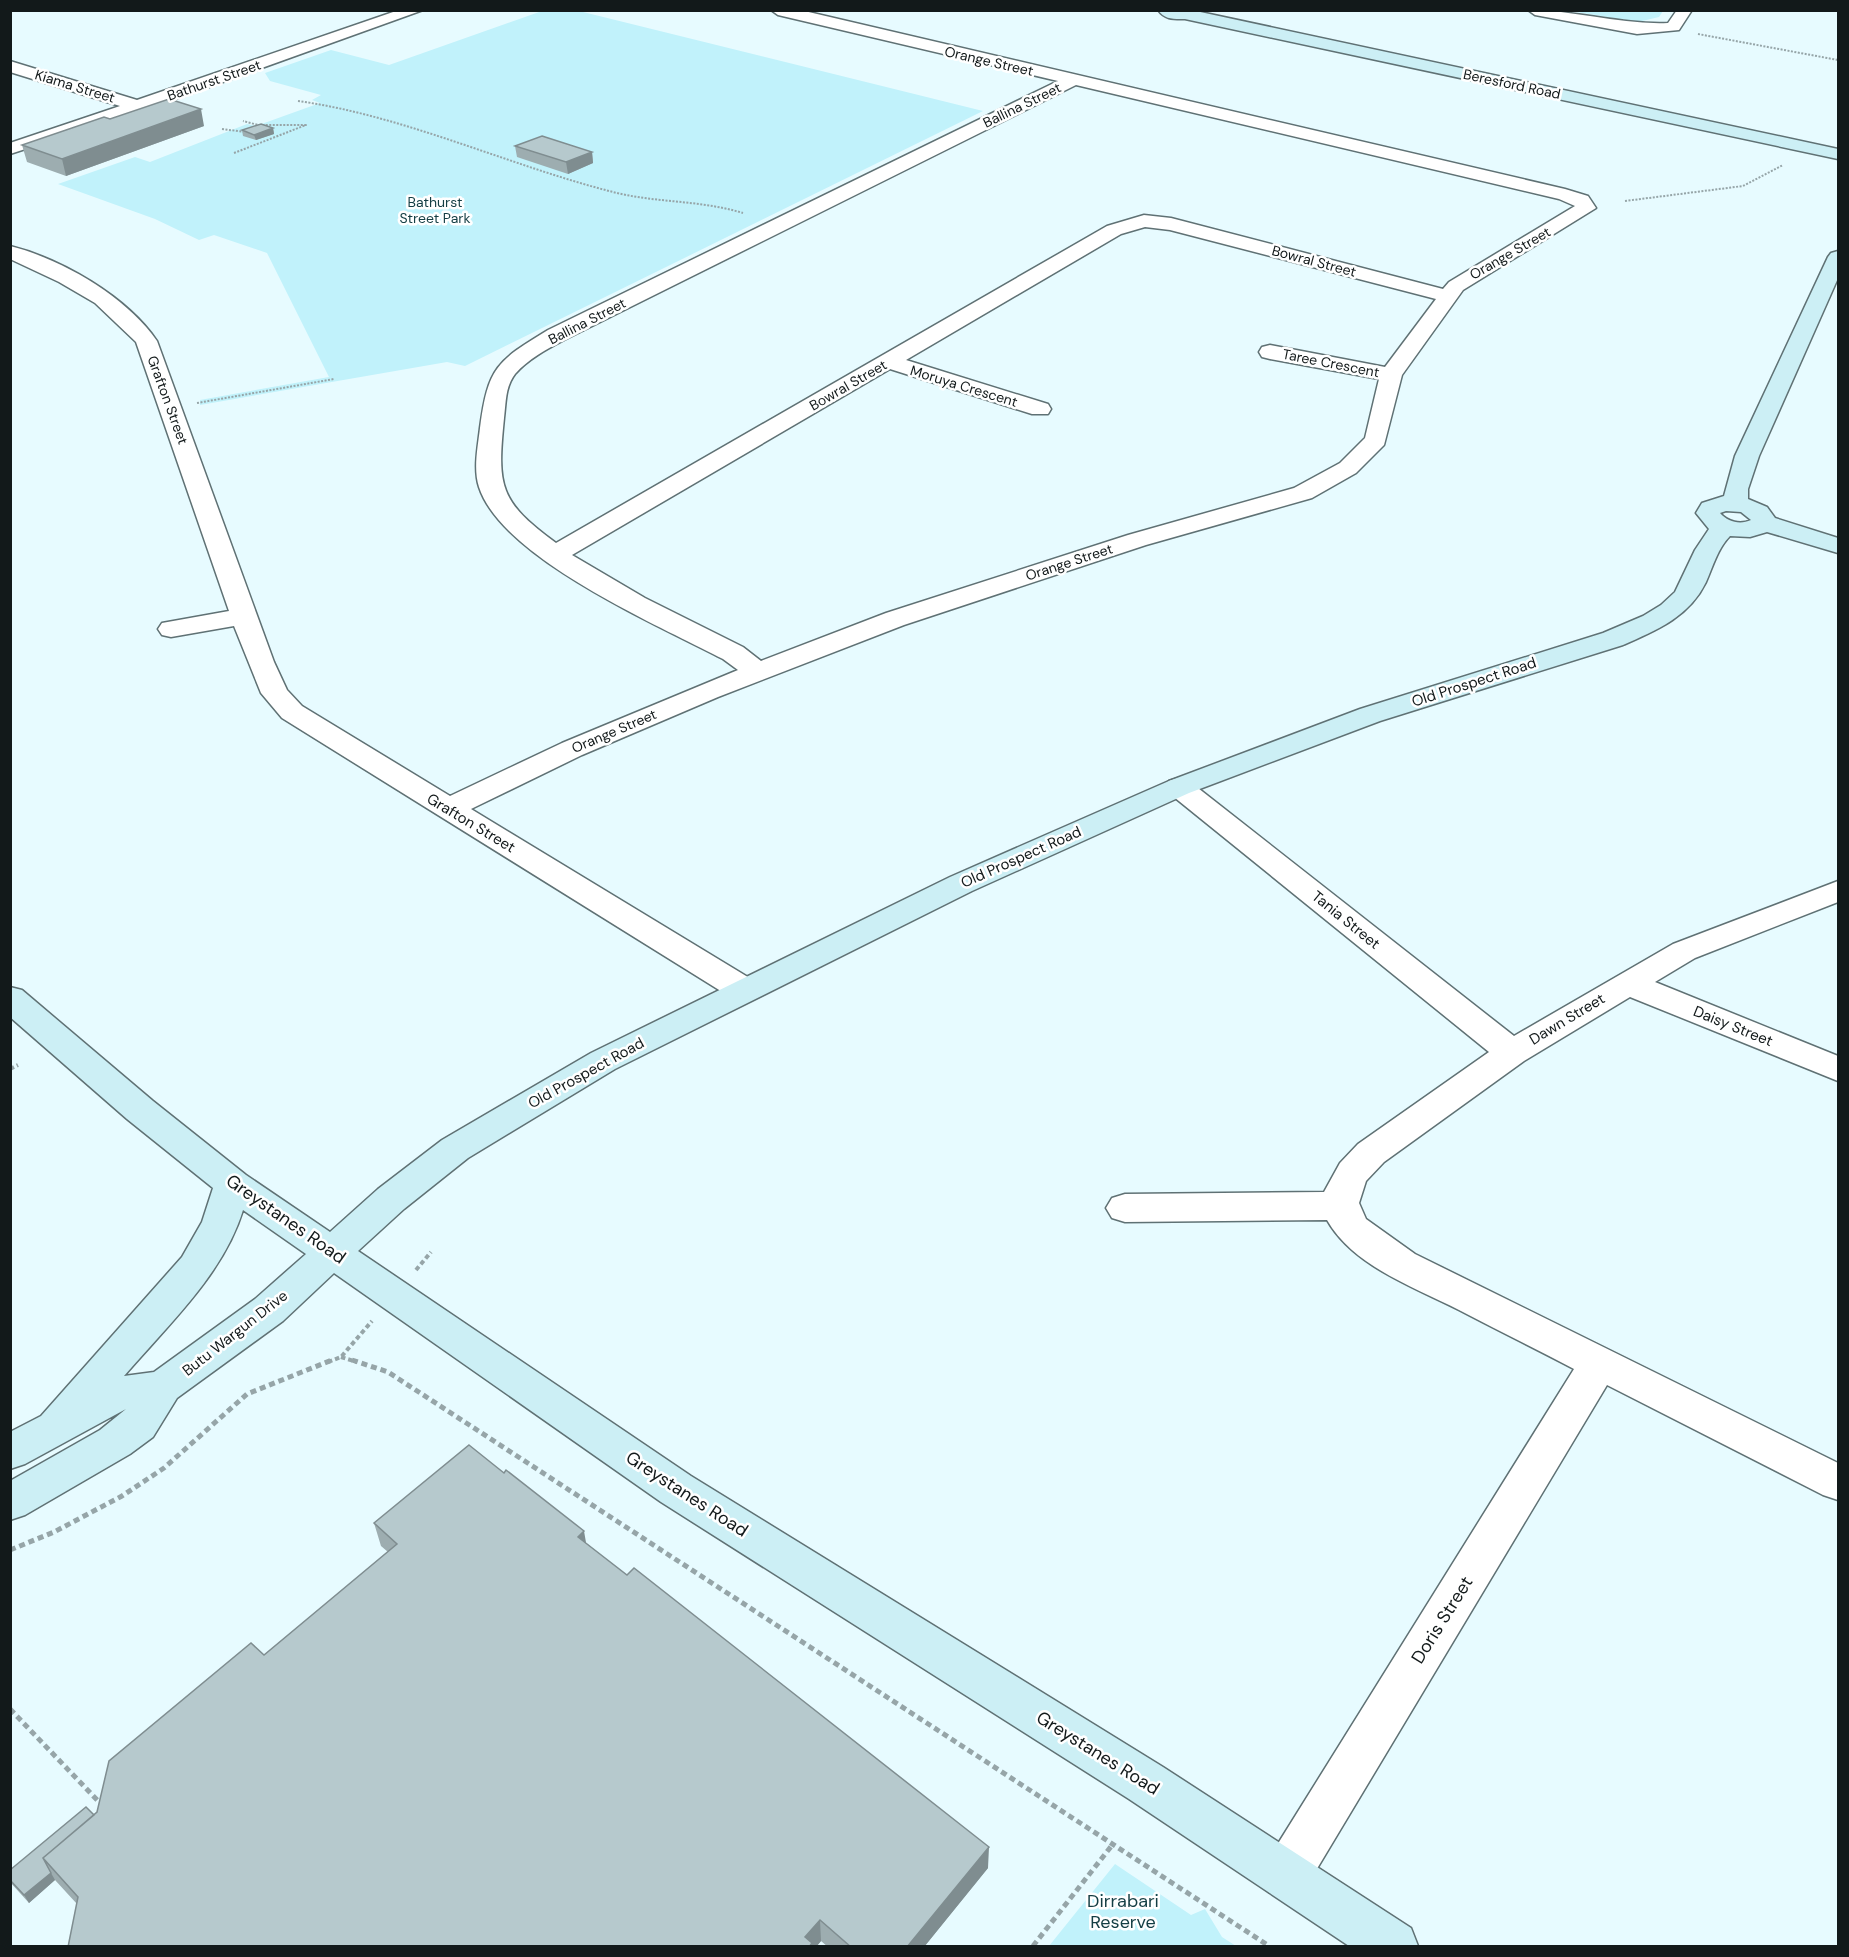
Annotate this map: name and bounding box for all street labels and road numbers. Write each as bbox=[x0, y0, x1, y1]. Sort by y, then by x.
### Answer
street label: Orange Street bbox=[943, 42, 1035, 80]
street label: Bathurst Street bbox=[165, 56, 263, 104]
street label: Kiama Street bbox=[33, 65, 117, 107]
street label: Beresford Road bbox=[1462, 65, 1562, 103]
street label: Ballina Street bbox=[980, 78, 1064, 132]
street label: Orange Street bbox=[1466, 223, 1554, 283]
street label: Bowral Street bbox=[1270, 241, 1358, 281]
street label: Ballina Street bbox=[545, 294, 629, 348]
street label: Taree Crescent bbox=[1281, 345, 1381, 381]
street label: Grafton Street bbox=[144, 353, 192, 447]
street label: Bowral Street bbox=[806, 356, 890, 414]
street label: Moruya Crescent bbox=[908, 361, 1020, 411]
street label: Orange Street bbox=[1023, 539, 1115, 585]
street label: Old Prospect Road bbox=[1409, 652, 1539, 712]
street label: Orange Street bbox=[569, 705, 659, 757]
street label: Grafton Street bbox=[423, 789, 519, 857]
street label: Old Prospect Road bbox=[958, 821, 1084, 893]
street label: Tania Street bbox=[1308, 886, 1384, 954]
street label: Dawn Street bbox=[1525, 989, 1609, 1049]
street label: Daisy Street bbox=[1690, 1001, 1776, 1051]
street label: Old Prospect Road bbox=[524, 1033, 648, 1113]
street label: Greystanes Road bbox=[221, 1169, 351, 1269]
street label: Butu Wargun Drive bbox=[178, 1286, 292, 1380]
street label: Greystanes Road bbox=[621, 1446, 753, 1542]
street label: Doris Street bbox=[1406, 1572, 1478, 1668]
street label: Greystanes Road bbox=[1032, 1705, 1164, 1801]

